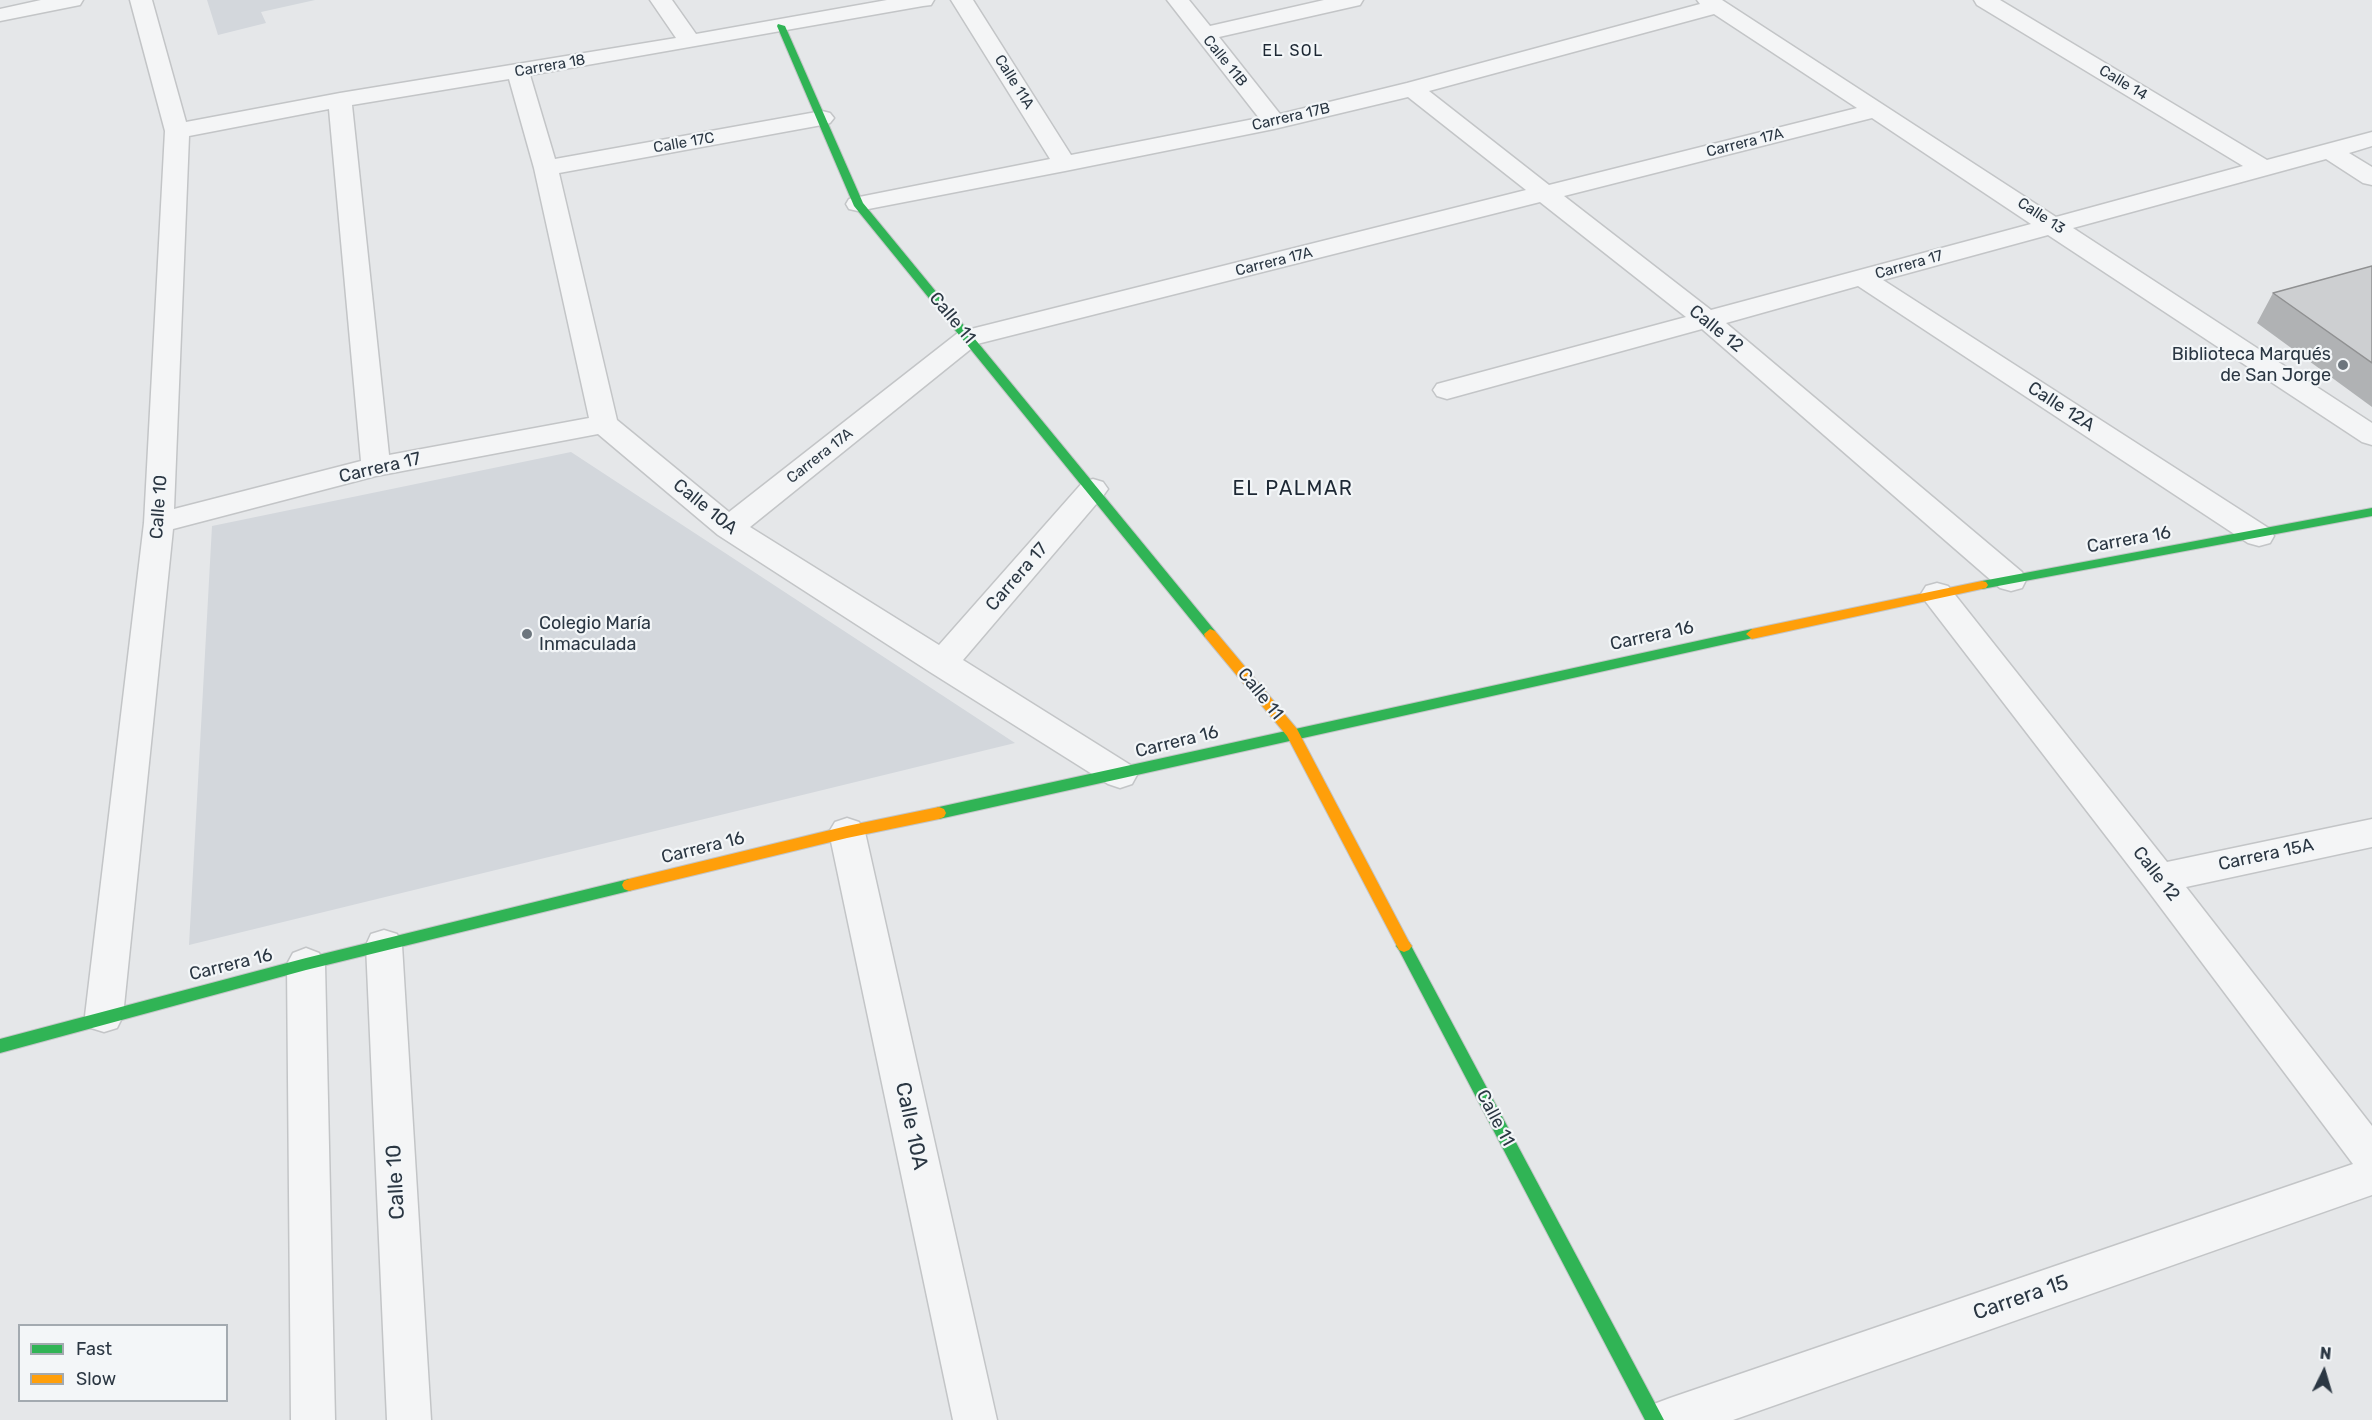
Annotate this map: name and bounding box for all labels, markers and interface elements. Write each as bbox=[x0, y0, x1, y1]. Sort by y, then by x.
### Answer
street label: Calle 11B bbox=[1199, 32, 1251, 90]
district label: EL SOL bbox=[1262, 41, 1324, 61]
street label: Carrera 18 bbox=[513, 51, 587, 81]
street label: Calle 11A bbox=[990, 52, 1038, 112]
street label: Calle 14 bbox=[2095, 62, 2151, 104]
street label: Carrera 17B bbox=[1250, 99, 1332, 135]
street label: Carrera 17A bbox=[1705, 125, 1785, 161]
street label: Calle 17C bbox=[652, 129, 716, 157]
street label: Calle 13 bbox=[2014, 194, 2068, 238]
street label: Carrera 17A bbox=[1234, 244, 1314, 280]
street label: Carrera 17 bbox=[1873, 247, 1945, 283]
street label: Calle 11 bbox=[924, 288, 980, 348]
street label: Calle 12 bbox=[1685, 301, 1747, 357]
place label: Biblioteca Marqués de San Jorge bbox=[2172, 344, 2331, 386]
marker: Biblioteca Marqués de San Jorge bbox=[2336, 358, 2350, 372]
street label: Calle 12A bbox=[2023, 377, 2099, 437]
street label: Carrera 17A bbox=[783, 425, 857, 487]
street label: Carrera 17 bbox=[337, 448, 423, 488]
street label: Calle 10 bbox=[146, 474, 172, 540]
street label: Calle 10A bbox=[669, 475, 741, 539]
district label: EL PALMAR bbox=[1233, 477, 1353, 501]
street label: Carrera 16 bbox=[2085, 522, 2173, 558]
street label: Carrera 17 bbox=[981, 538, 1053, 616]
place label: Colegio María Inmaculada bbox=[539, 613, 651, 656]
street label: Carrera 16 bbox=[1608, 617, 1696, 655]
marker: Colegio María Inmaculada bbox=[520, 627, 534, 641]
street label: Calle 11 bbox=[1233, 664, 1287, 724]
street label: Carrera 16 bbox=[1133, 721, 1221, 763]
street label: Carrera 16 bbox=[659, 827, 747, 869]
street label: Carrera 15A bbox=[2216, 834, 2316, 876]
street label: Calle 12 bbox=[2128, 842, 2184, 906]
street label: Carrera 16 bbox=[187, 944, 275, 986]
street label: Calle 10A bbox=[889, 1080, 933, 1172]
street label: Calle 11 bbox=[1471, 1086, 1519, 1150]
street label: Calle 10 bbox=[381, 1144, 411, 1220]
street label: Carrera 15 bbox=[1970, 1270, 2072, 1326]
legend bbox=[18, 1324, 228, 1402]
text: Fast bbox=[76, 1338, 112, 1360]
north arrow bbox=[2294, 1342, 2354, 1402]
text: N bbox=[2319, 1344, 2332, 1364]
text: Slow bbox=[76, 1368, 116, 1390]

